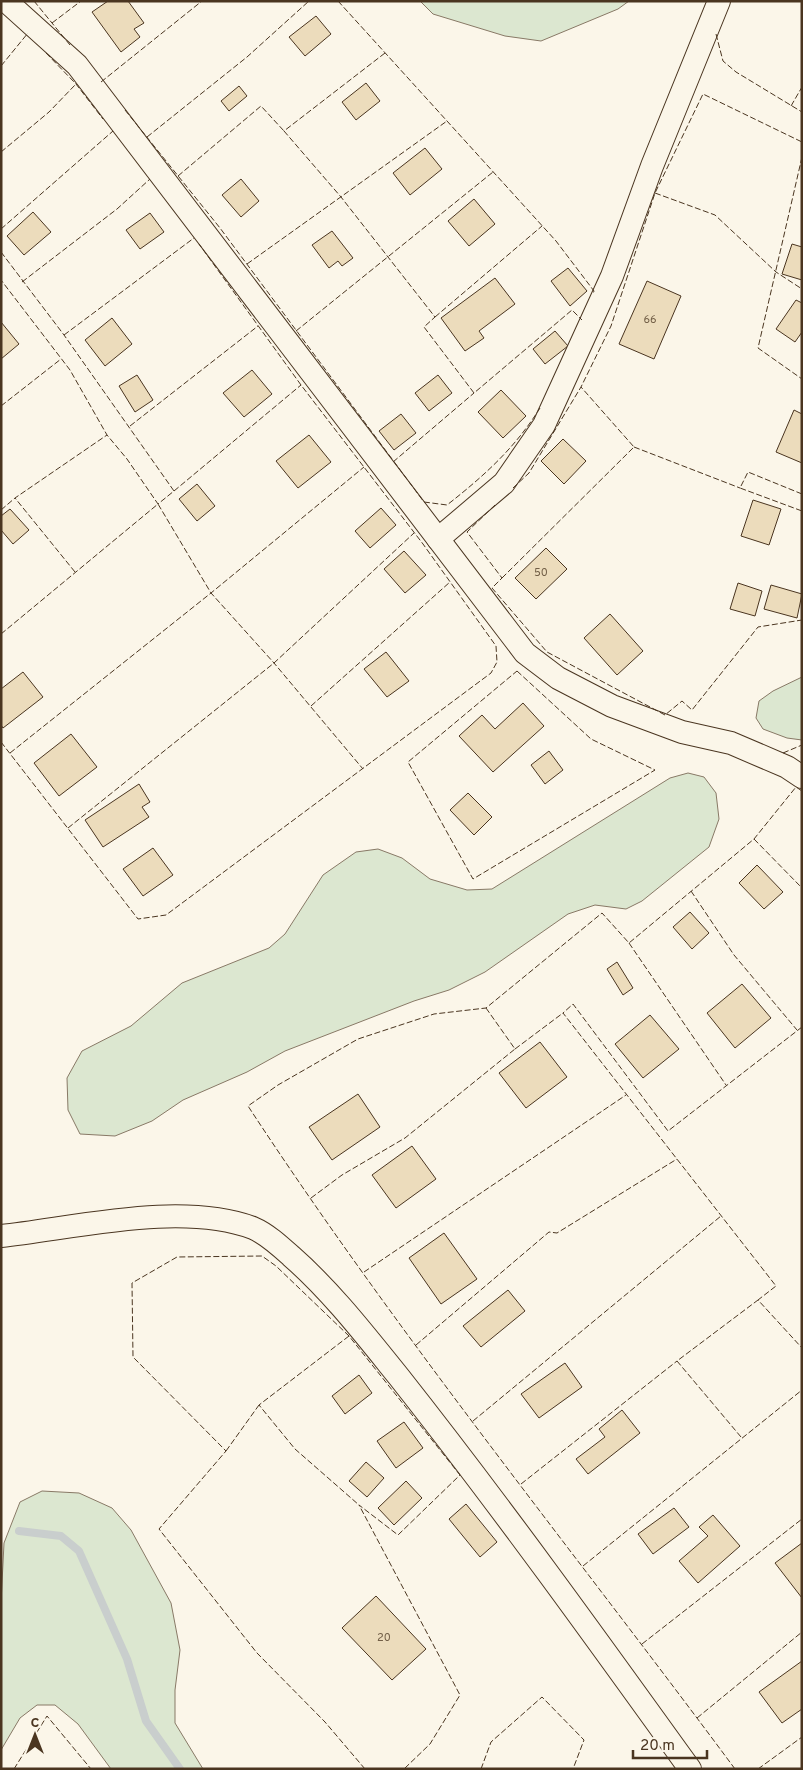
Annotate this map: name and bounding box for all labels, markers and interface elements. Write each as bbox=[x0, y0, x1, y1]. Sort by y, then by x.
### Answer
house number: 66 bbox=[643, 313, 657, 327]
house number: 50 bbox=[534, 566, 548, 580]
house number: 20 bbox=[377, 1631, 391, 1645]
north arrow bbox=[10, 1710, 60, 1760]
text: С bbox=[31, 1715, 40, 1732]
scale bar bbox=[633, 1728, 707, 1760]
text: 20 m bbox=[640, 1737, 675, 1756]

